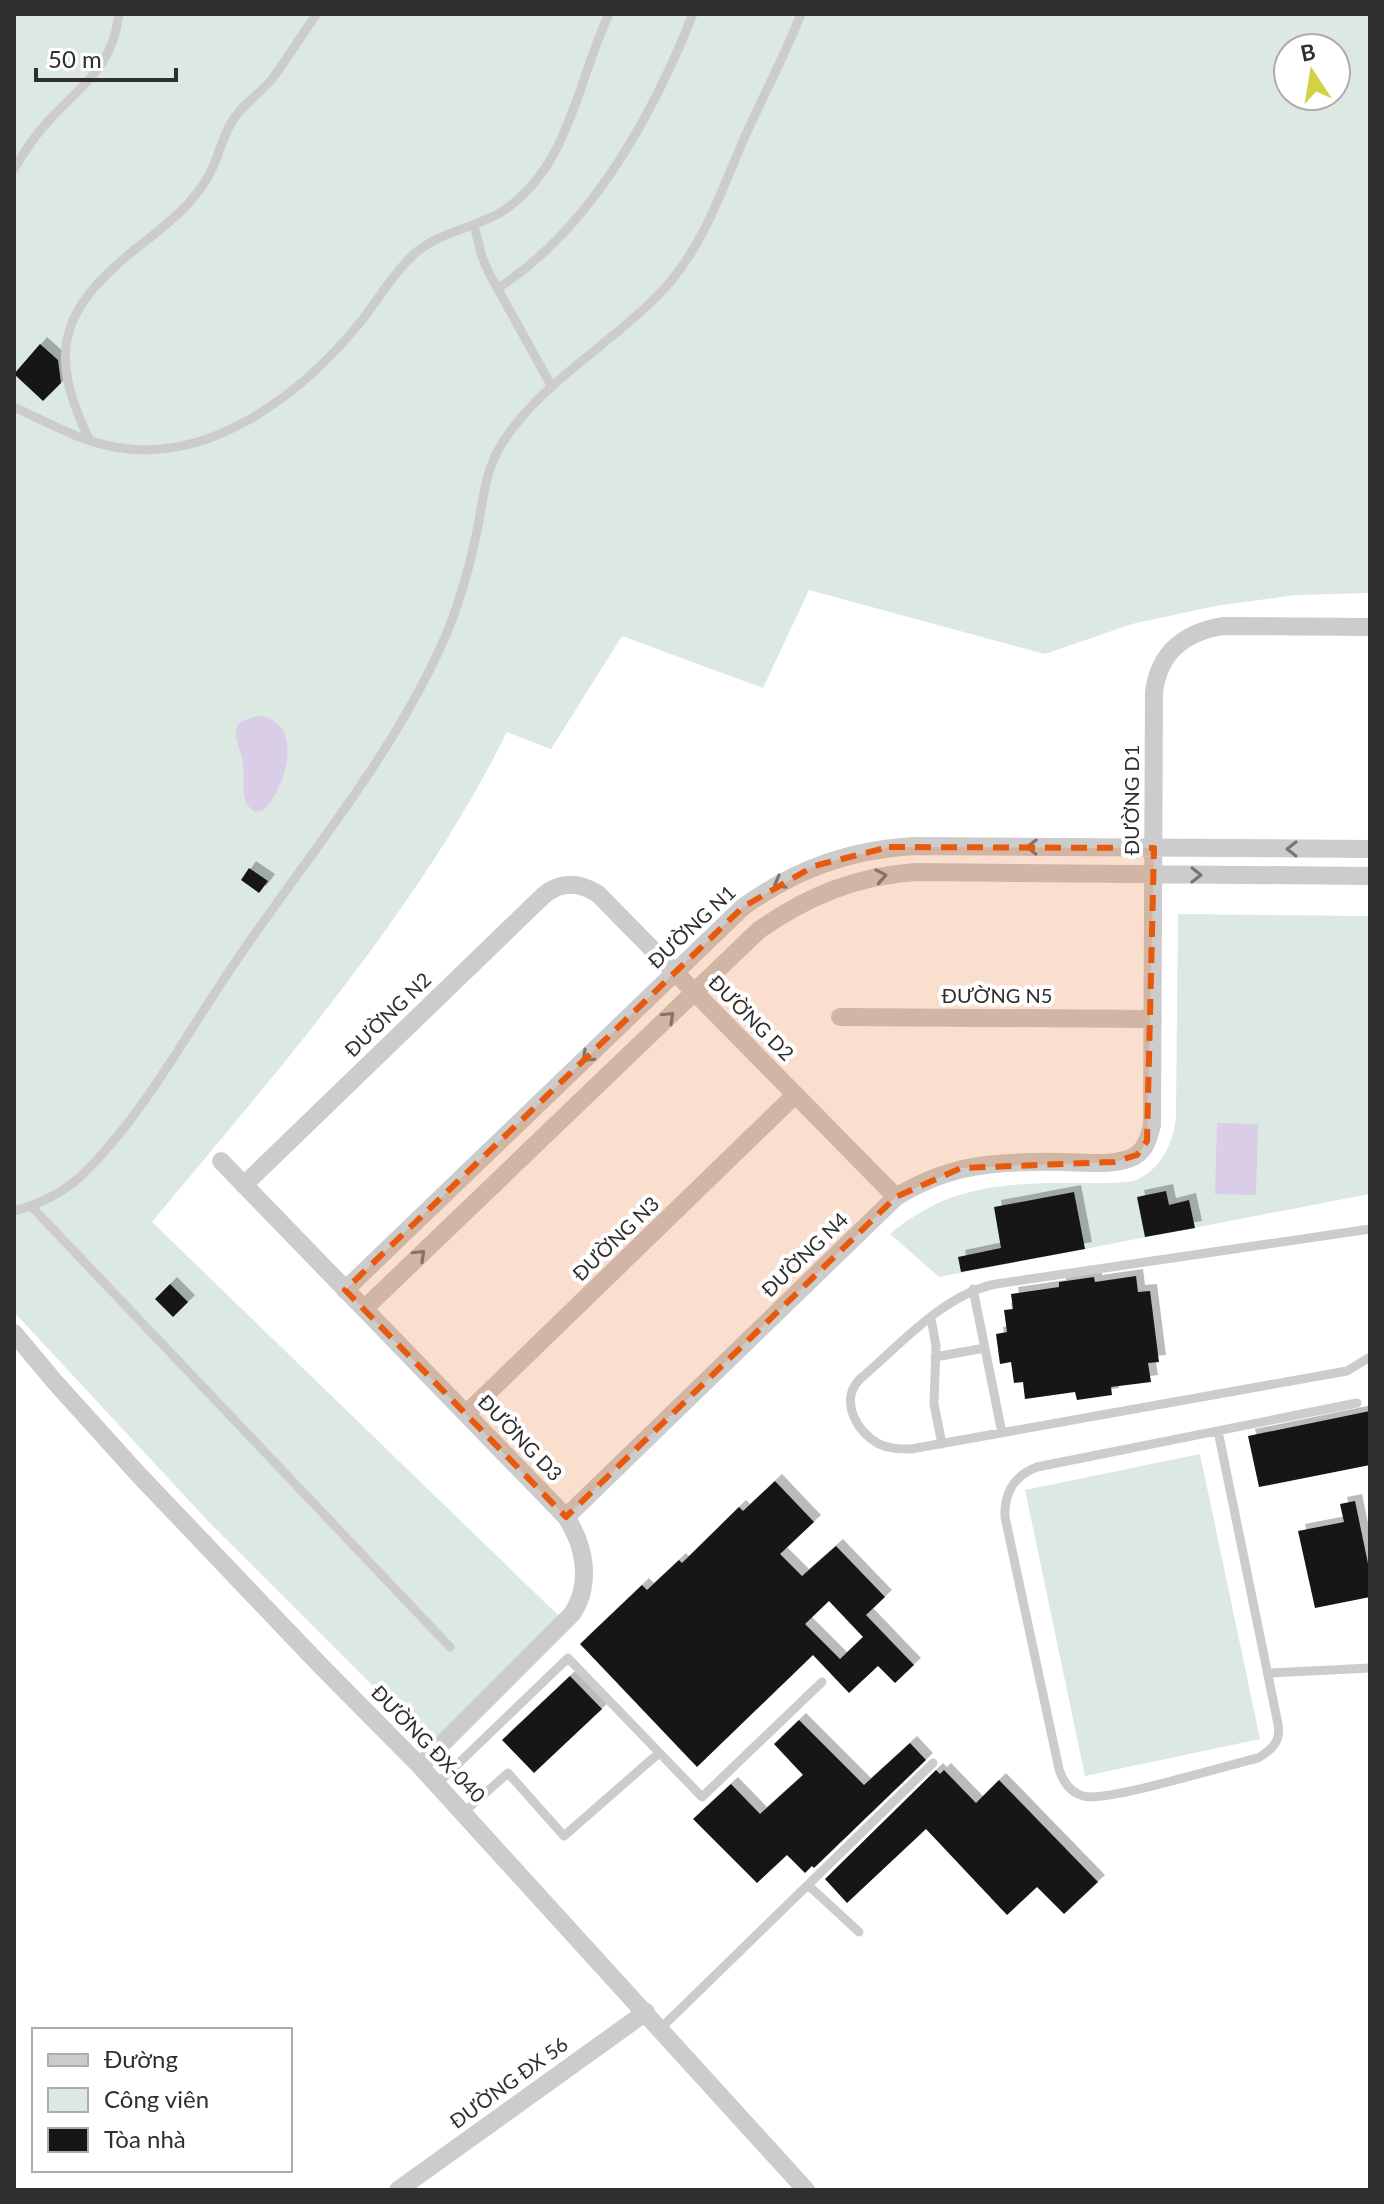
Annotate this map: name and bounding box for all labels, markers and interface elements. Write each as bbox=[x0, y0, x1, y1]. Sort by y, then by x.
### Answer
scale bar bbox=[36, 32, 176, 82]
north arrow bbox=[1272, 32, 1352, 112]
text: B bbox=[1298, 37, 1318, 67]
text: 50 m bbox=[48, 44, 102, 73]
street label: ĐƯỜNG D1 bbox=[1119, 745, 1143, 855]
one-way arrow bbox=[1025, 838, 1038, 855]
one-way arrow bbox=[1285, 840, 1298, 858]
one-way arrow bbox=[1190, 866, 1203, 883]
one-way arrow bbox=[874, 868, 887, 885]
one-way arrow bbox=[773, 873, 787, 889]
street label: ĐƯỜNG N1 bbox=[643, 880, 740, 973]
street label: ĐƯỜNG N2 bbox=[339, 967, 435, 1061]
street label: ĐƯỜNG D2 bbox=[704, 970, 799, 1065]
street label: ĐƯỜNG N5 bbox=[942, 983, 1052, 1007]
one-way arrow bbox=[660, 1012, 674, 1026]
one-way arrow bbox=[582, 1048, 596, 1063]
street label: ĐƯỜNG N3 bbox=[567, 1191, 663, 1285]
street label: ĐƯỜNG N4 bbox=[756, 1207, 853, 1301]
one-way arrow bbox=[411, 1249, 425, 1264]
street label: ĐƯỜNG D3 bbox=[474, 1389, 568, 1485]
street label: ĐƯỜNG ĐX-040 bbox=[367, 1680, 491, 1807]
legend bbox=[32, 2028, 292, 2172]
street label: ĐƯỜNG ĐX 56 bbox=[445, 2031, 572, 2133]
text: Đường bbox=[104, 2044, 178, 2073]
text: Công viên bbox=[104, 2084, 209, 2113]
text: Tòa nhà bbox=[104, 2124, 186, 2153]

